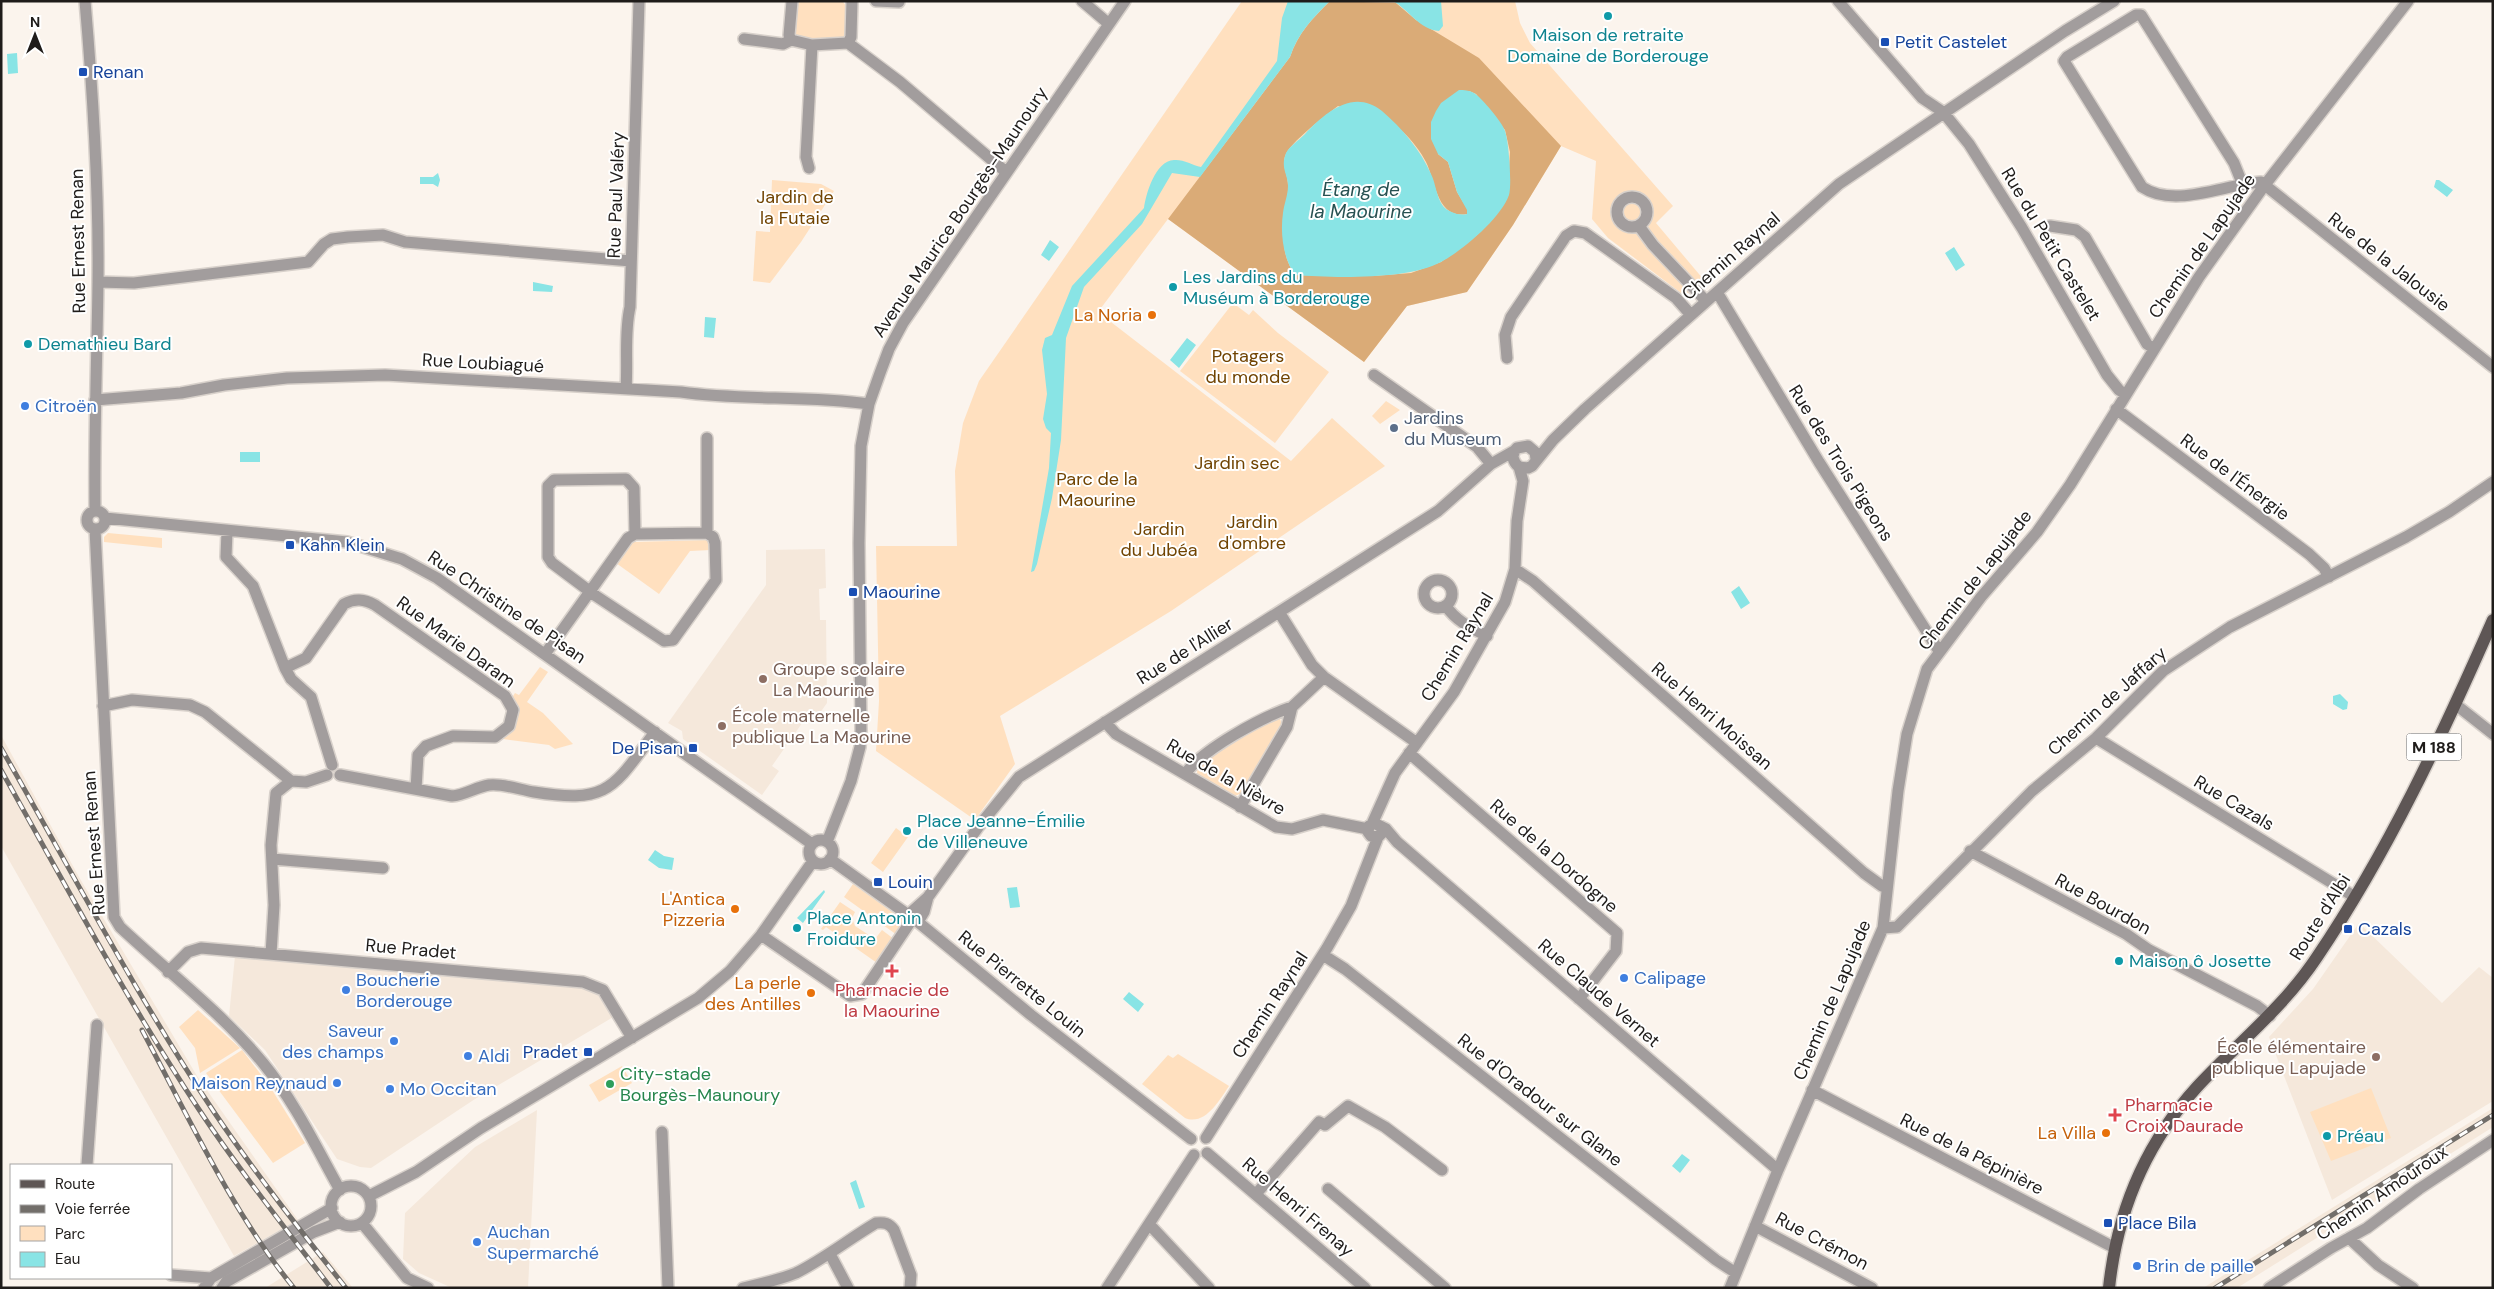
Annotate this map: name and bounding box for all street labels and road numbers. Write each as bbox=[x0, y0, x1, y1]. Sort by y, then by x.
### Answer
street label: Avenue Maurice Bourgès-Maunoury bbox=[867, 82, 1053, 342]
street label: Rue Paul Valéry bbox=[602, 131, 630, 259]
street label: Rue du Petit Castelet bbox=[1996, 163, 2106, 325]
street label: Rue Ernest Renan bbox=[65, 168, 91, 314]
street label: Chemin de Lapujade bbox=[2143, 169, 2261, 323]
street label: Chemin Raynal bbox=[1677, 207, 1785, 305]
street label: Rue de la Jalousie bbox=[2323, 207, 2455, 317]
street label: Rue Loubiagué bbox=[421, 348, 545, 378]
street label: Rue des Trois Pigeons bbox=[1783, 380, 1899, 546]
street label: Rue de l'Énergie bbox=[2175, 428, 2295, 526]
street label: Chemin de Lapujade bbox=[1913, 505, 2037, 655]
street label: Rue Christine de Pisan bbox=[423, 545, 591, 669]
street label: Chemin Raynal bbox=[1415, 588, 1499, 706]
street label: Rue Marie Daram bbox=[392, 591, 520, 693]
street label: Rue de l'Allier bbox=[1132, 612, 1238, 690]
street label: Chemin de Jaffary bbox=[2042, 641, 2172, 761]
street label: Rue Henri Moissan bbox=[1646, 657, 1778, 775]
street label: Rue de la Nièvre bbox=[1162, 733, 1290, 821]
road number: M 188 bbox=[2406, 734, 2462, 760]
street label: Rue Ernest Renan bbox=[77, 770, 111, 916]
street label: Rue Cazals bbox=[2189, 770, 2279, 836]
street label: Rue de la Dordogne bbox=[1485, 794, 1623, 918]
street label: Rue Bourdon bbox=[2051, 868, 2155, 940]
street label: Route d'Albi bbox=[2284, 869, 2356, 965]
street label: Chemin de Lapujade bbox=[1787, 916, 1877, 1084]
street label: Rue Pierrette Louin bbox=[953, 925, 1091, 1043]
street label: Rue Pradet bbox=[365, 933, 457, 965]
street label: Rue Claude Vernet bbox=[1533, 933, 1665, 1053]
street label: Chemin Raynal bbox=[1226, 947, 1314, 1063]
street label: Rue d'Oradour sur Glane bbox=[1453, 1028, 1627, 1172]
street label: Rue de la Pépinière bbox=[1896, 1107, 2048, 1201]
street label: Chemin Amouroux bbox=[2311, 1140, 2453, 1246]
street label: Rue Henri Frenay bbox=[1237, 1152, 1359, 1262]
street label: Rue Crémon bbox=[1771, 1206, 1873, 1276]

